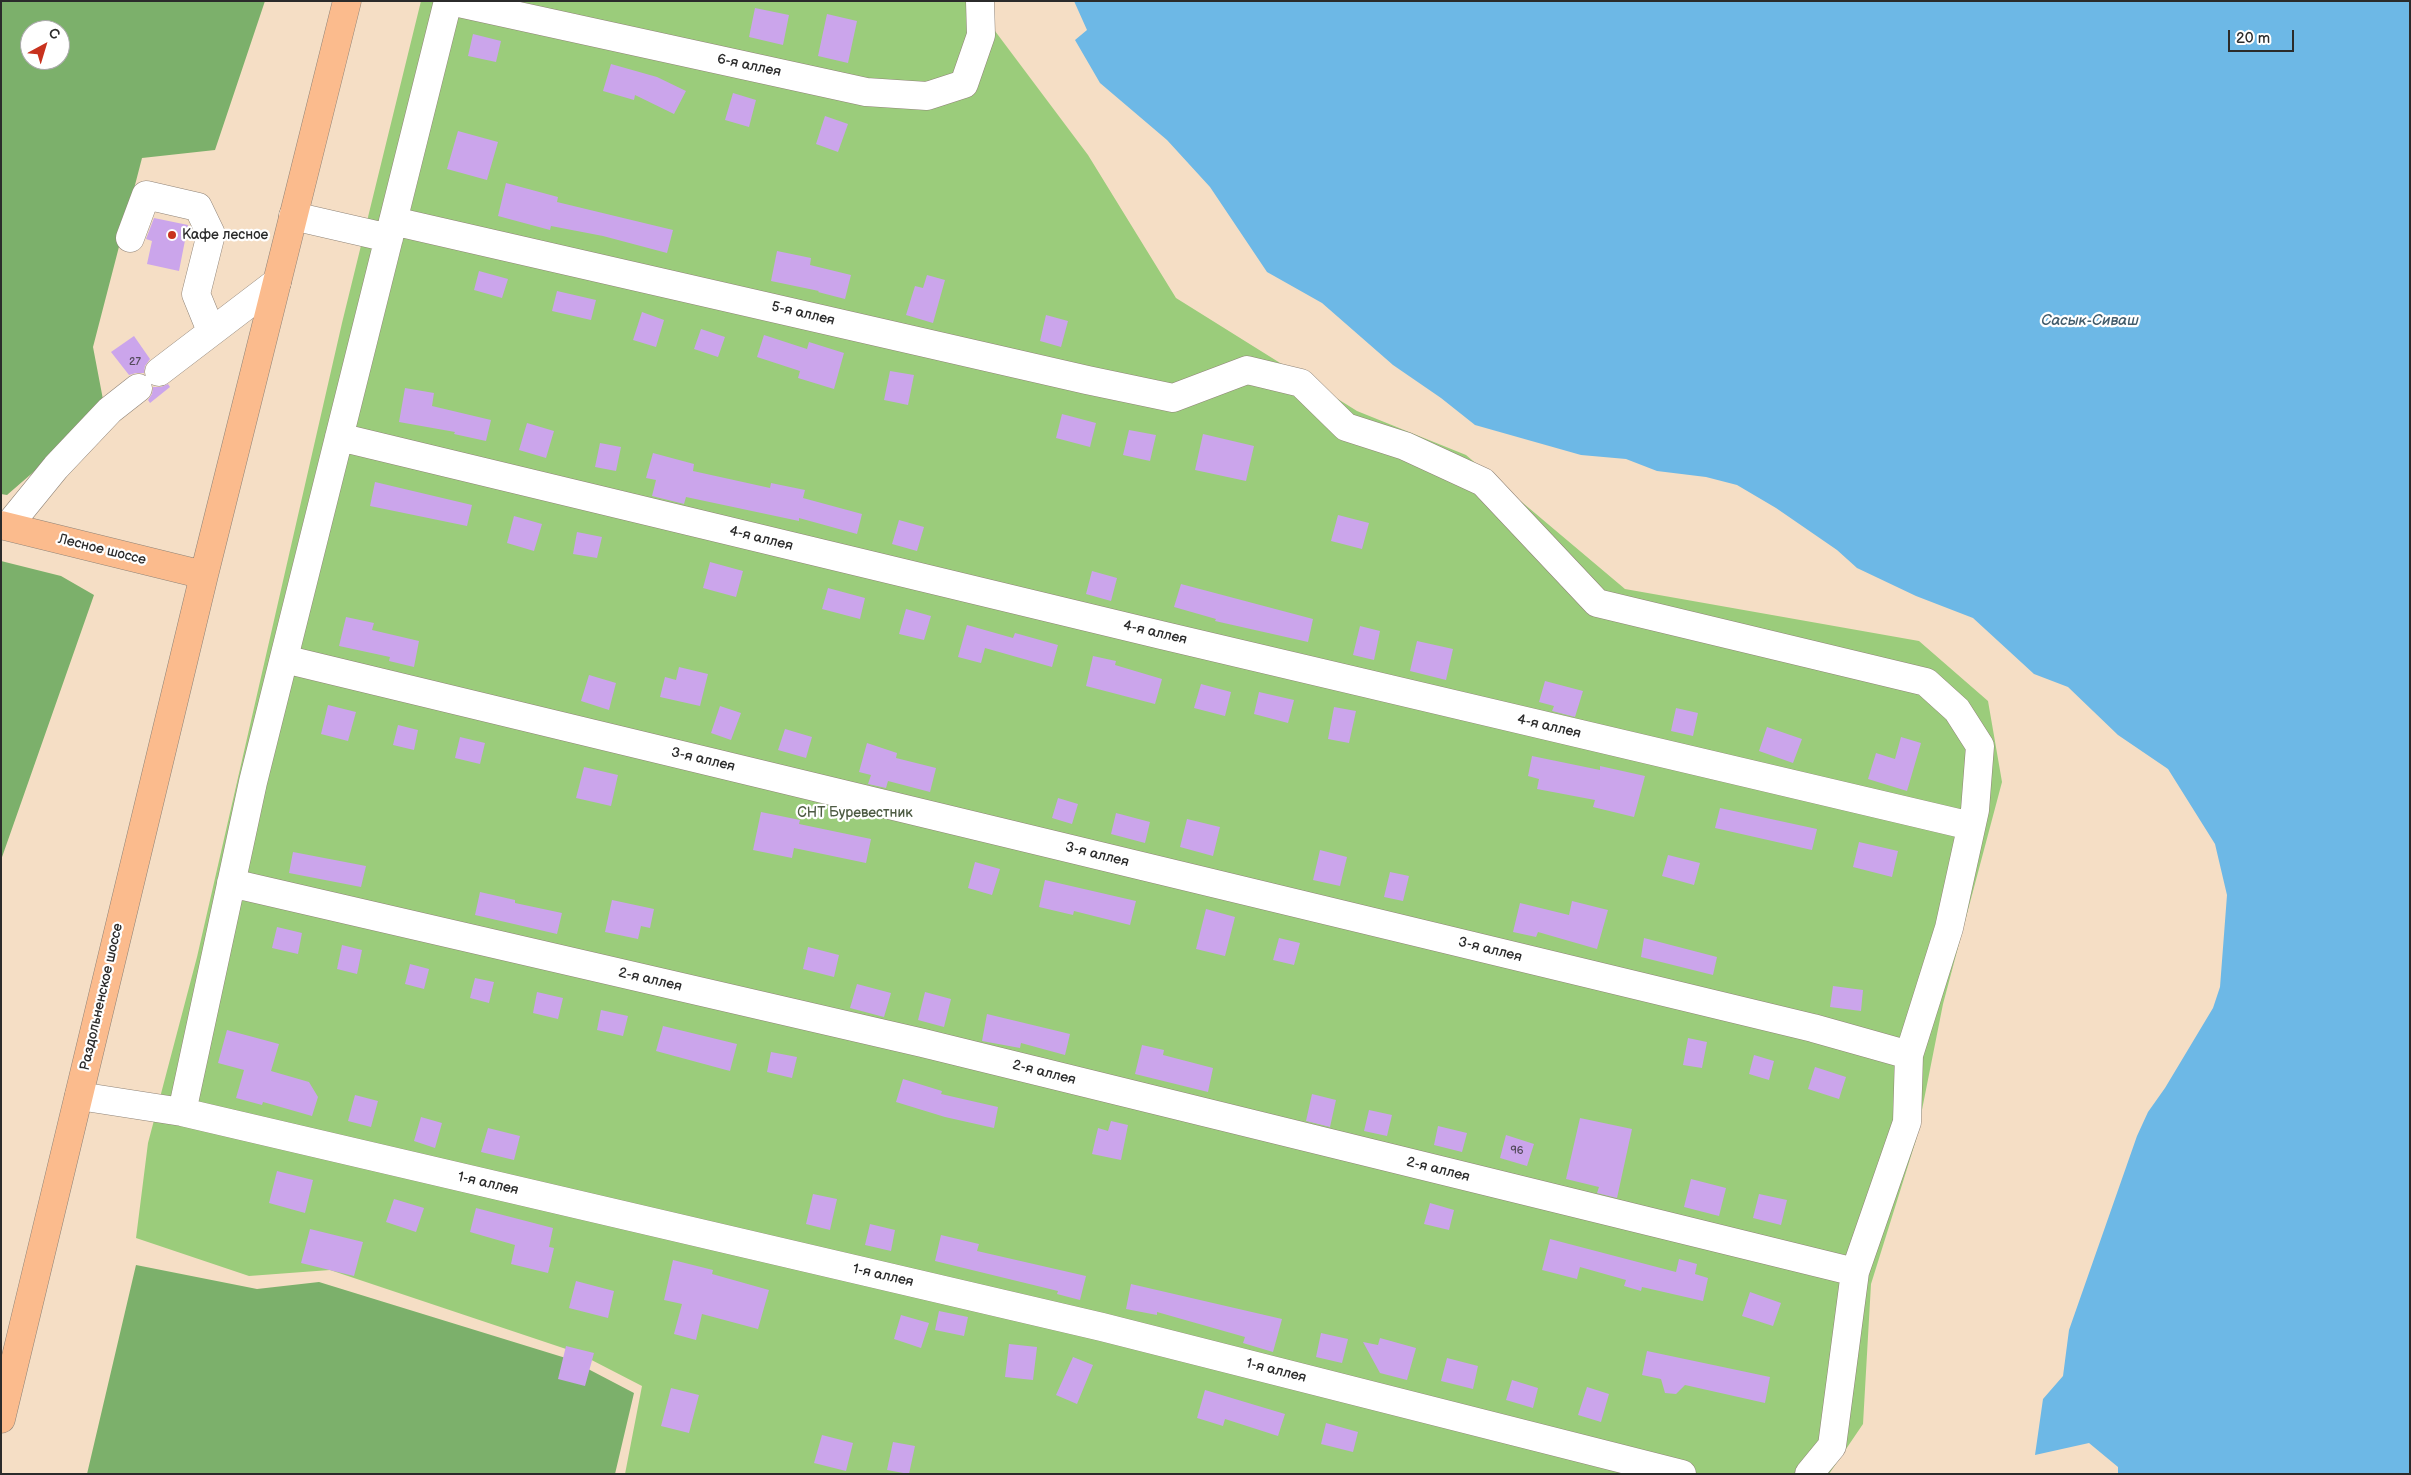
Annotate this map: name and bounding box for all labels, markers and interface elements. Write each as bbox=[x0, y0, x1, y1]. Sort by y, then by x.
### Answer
north arrow bbox=[20, 20, 70, 70]
scale bar bbox=[2231, 20, 2297, 52]
text: С bbox=[45, 24, 63, 43]
text: 20 m bbox=[2236, 29, 2270, 48]
street label: 6-я аллея bbox=[715, 51, 783, 81]
place label: Кафе лесное bbox=[182, 227, 268, 243]
marker: Кафе лесное bbox=[166, 229, 178, 241]
street label: 5-я аллея bbox=[770, 299, 836, 329]
water label: Сасык-Сиваш bbox=[2041, 312, 2139, 330]
house number: 27 bbox=[129, 355, 141, 369]
street label: 4-я аллея bbox=[727, 523, 795, 555]
street label: Лесное шоссе bbox=[56, 531, 148, 569]
street label: 4-я аллея bbox=[1121, 618, 1189, 648]
street label: 4-я аллея bbox=[1515, 712, 1583, 742]
street label: 3-я аллея bbox=[669, 745, 737, 775]
park label: СНТ Буревестник bbox=[797, 805, 913, 821]
street label: 3-я аллея bbox=[1063, 839, 1131, 871]
street label: Раздольненское шоссе bbox=[77, 922, 127, 1072]
street label: 3-я аллея bbox=[1456, 934, 1524, 966]
street label: 2-я аллея bbox=[617, 965, 683, 995]
street label: 2-я аллея bbox=[1011, 1057, 1077, 1089]
house number: 96 bbox=[1510, 1144, 1524, 1158]
street label: 2-я аллея bbox=[1405, 1154, 1471, 1186]
street label: 1-я аллея bbox=[456, 1169, 520, 1199]
street label: 1-я аллея bbox=[851, 1261, 915, 1291]
street label: 1-я аллея bbox=[1244, 1355, 1308, 1387]

